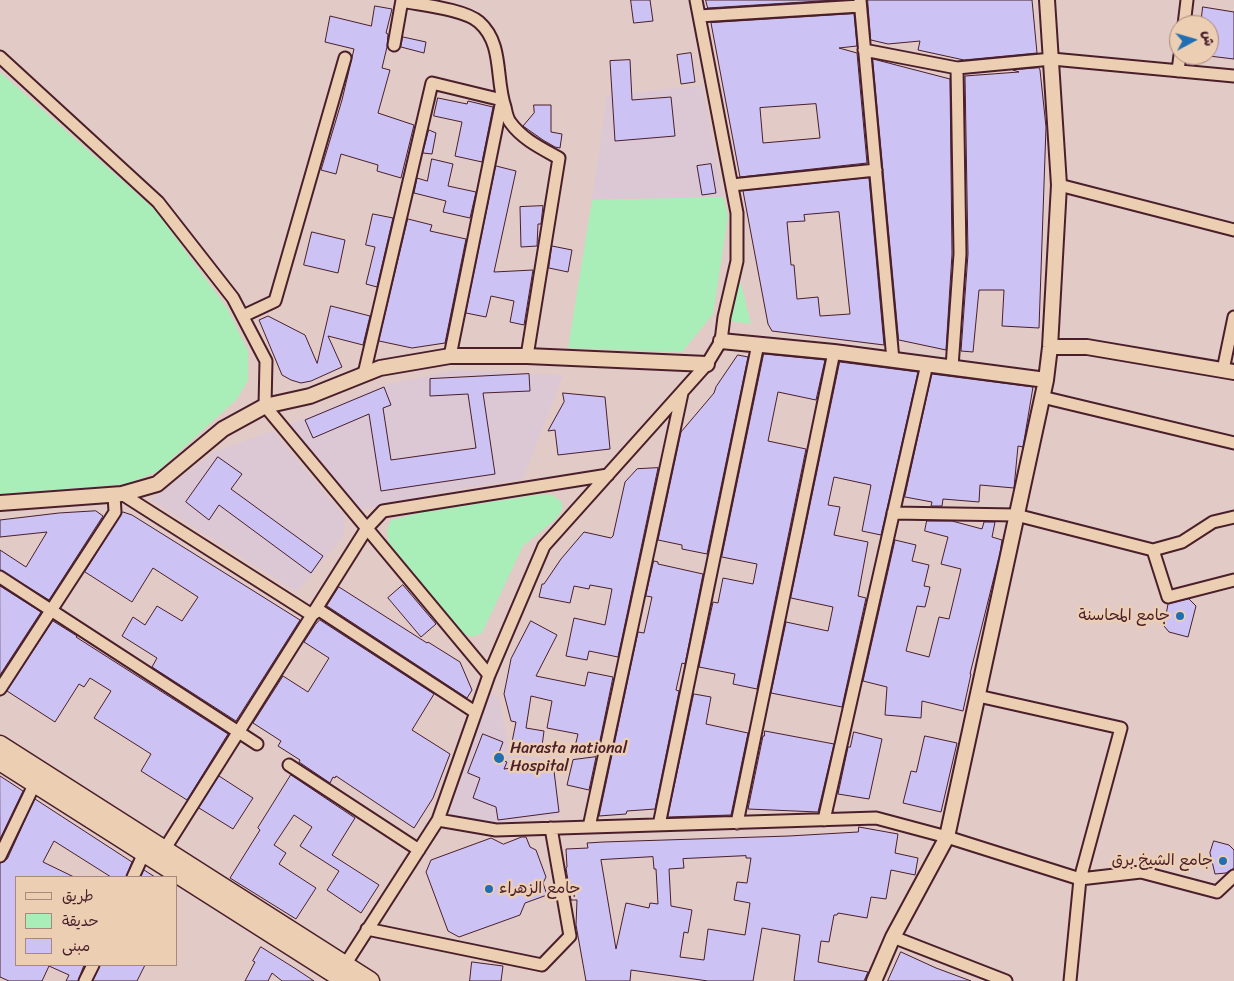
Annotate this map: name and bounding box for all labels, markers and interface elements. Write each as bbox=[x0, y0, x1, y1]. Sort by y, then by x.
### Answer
north arrow bbox=[1169, 15, 1219, 65]
text: ش bbox=[1195, 30, 1222, 47]
place label: جامع المحاسنة bbox=[1078, 606, 1170, 626]
marker: جامع المحاسنة bbox=[1174, 610, 1186, 622]
place label: Harasta national Hospital bbox=[510, 739, 627, 777]
marker: Harasta national Hospital bbox=[492, 751, 506, 765]
place label: جامع الشيخ برق bbox=[1111, 851, 1213, 871]
marker: جامع الشيخ برق bbox=[1217, 855, 1229, 867]
legend bbox=[15, 876, 178, 966]
place label: جامع الزهراء bbox=[499, 879, 581, 899]
text: طريق bbox=[62, 883, 94, 909]
marker: جامع الزهراء bbox=[483, 883, 495, 895]
text: حديقة bbox=[62, 908, 99, 934]
text: مبنى bbox=[62, 933, 90, 959]

